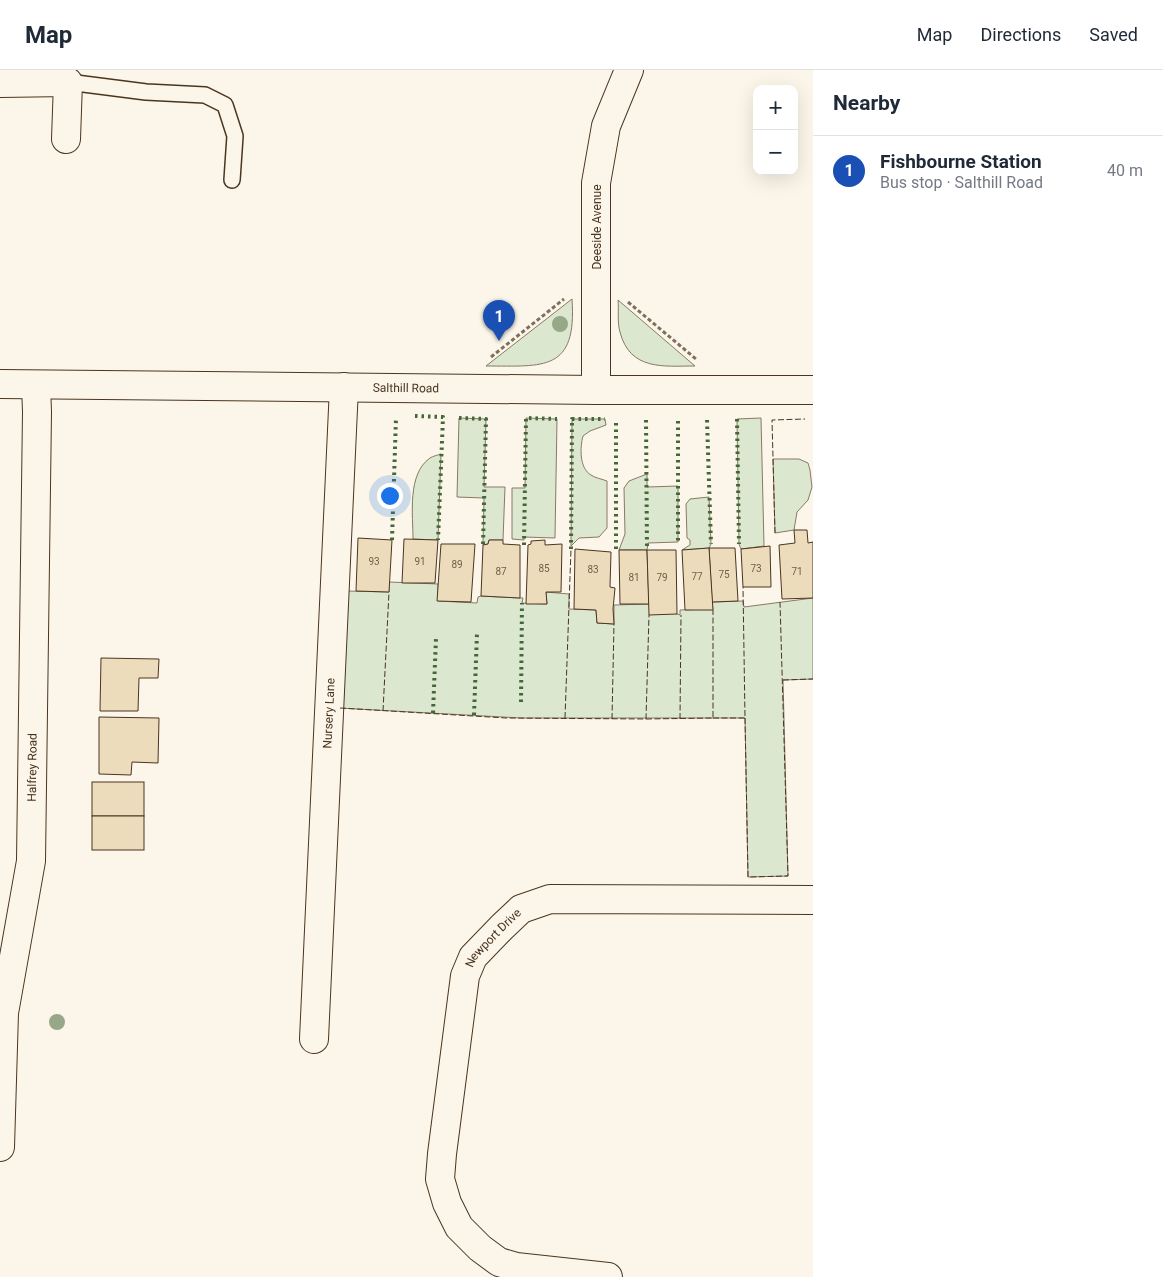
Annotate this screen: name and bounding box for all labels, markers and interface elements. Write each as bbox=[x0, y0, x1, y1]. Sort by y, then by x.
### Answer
text: Map bbox=[25, 21, 72, 49]
text: Map bbox=[917, 24, 952, 45]
text: Directions bbox=[980, 24, 1061, 45]
text: Saved bbox=[1089, 24, 1138, 45]
map controls bbox=[753, 85, 798, 175]
button: + bbox=[753, 85, 798, 130]
text: Nearby bbox=[833, 91, 900, 115]
button: − bbox=[753, 130, 798, 175]
text: Fishbourne Station bbox=[880, 150, 1042, 173]
text: 1 bbox=[844, 161, 854, 180]
text: 40 m bbox=[1107, 161, 1143, 180]
text: Bus stop · Salthill Road bbox=[880, 173, 1043, 192]
street label: Deeside Avenue bbox=[590, 184, 604, 270]
pin: 1 bbox=[483, 300, 515, 341]
street label: Salthill Road bbox=[373, 381, 439, 395]
your location bbox=[377, 483, 403, 509]
house number: 93 bbox=[368, 556, 380, 567]
house number: 91 bbox=[414, 556, 426, 567]
house number: 89 bbox=[451, 559, 463, 570]
house number: 85 bbox=[538, 563, 550, 574]
house number: 73 bbox=[750, 563, 762, 574]
house number: 83 bbox=[587, 564, 599, 575]
house number: 87 bbox=[495, 566, 507, 577]
house number: 71 bbox=[791, 566, 803, 577]
house number: 75 bbox=[718, 569, 730, 580]
house number: 77 bbox=[691, 571, 703, 582]
house number: 81 bbox=[628, 572, 640, 583]
house number: 79 bbox=[656, 572, 668, 583]
street label: Nursery Lane bbox=[320, 678, 338, 749]
street label: Halfrey Road bbox=[25, 733, 40, 802]
street label: Newport Drive bbox=[462, 906, 524, 969]

